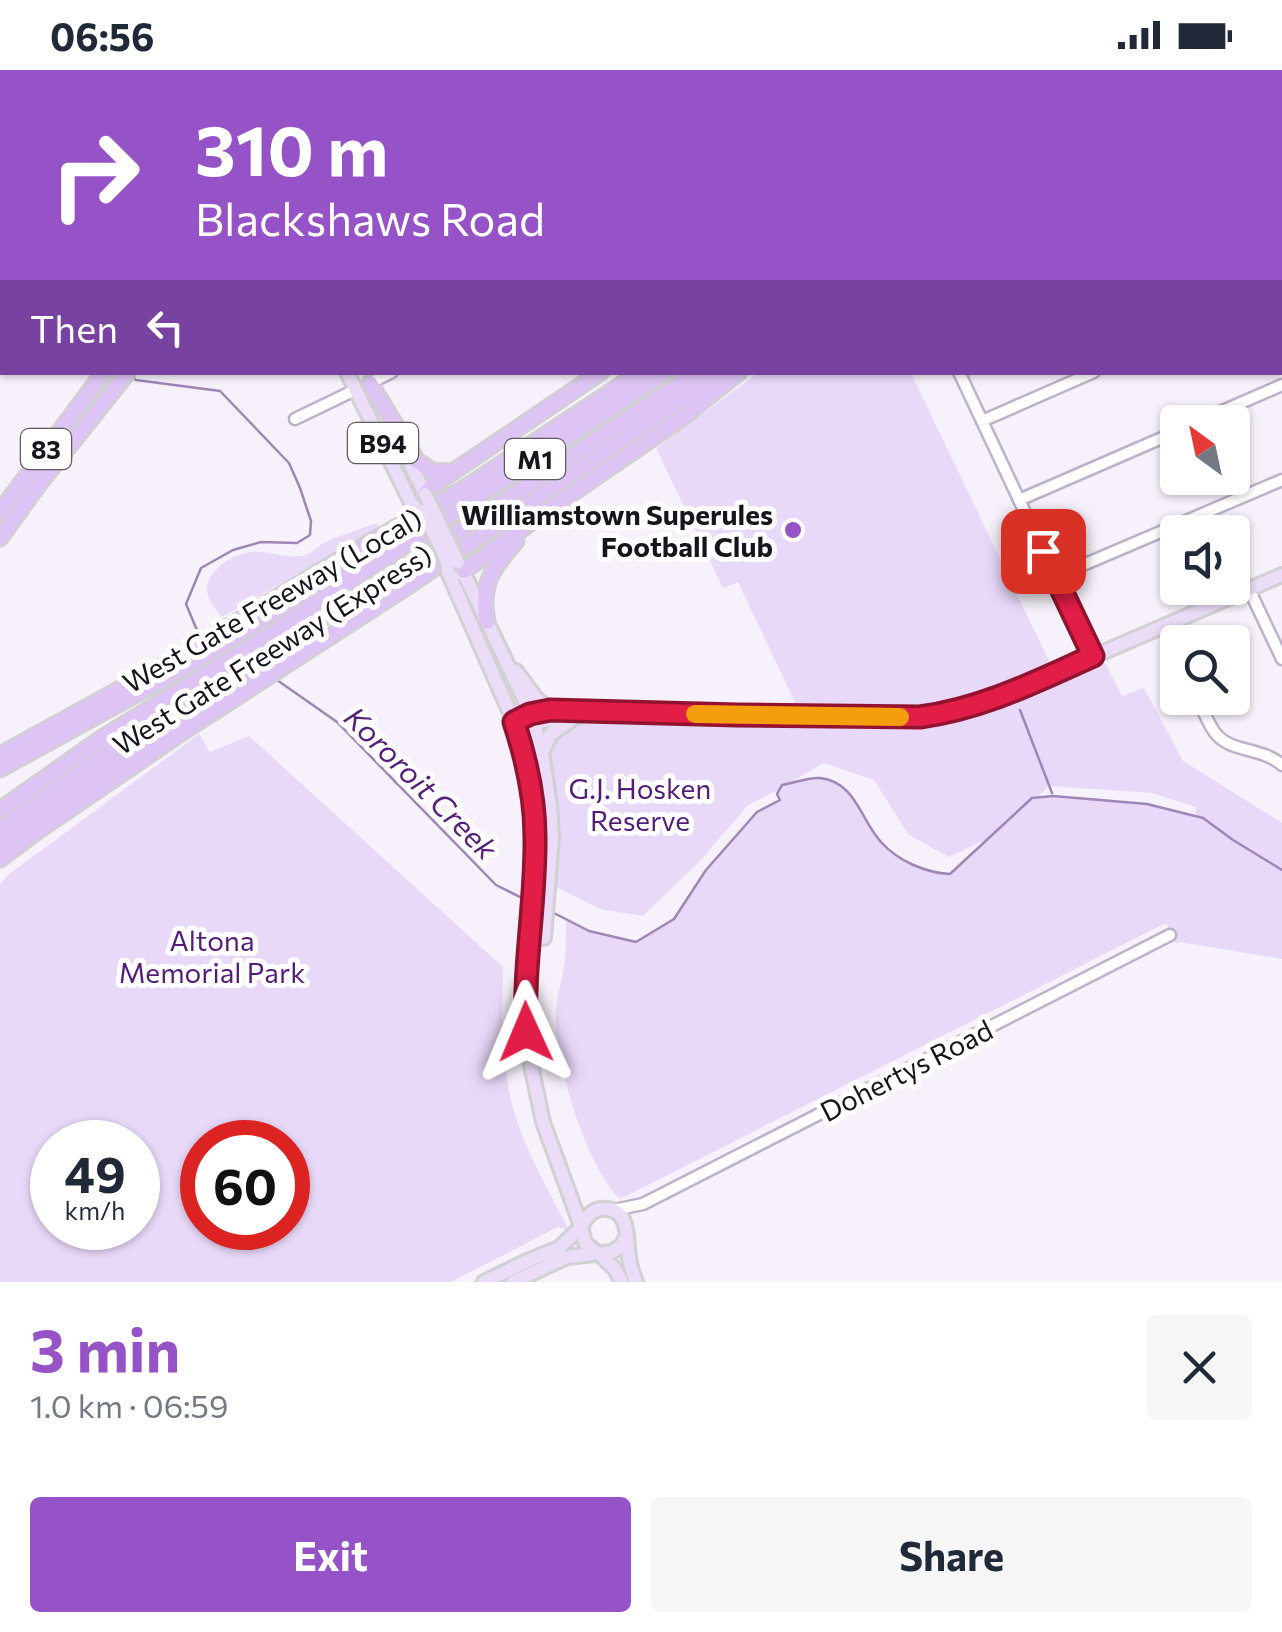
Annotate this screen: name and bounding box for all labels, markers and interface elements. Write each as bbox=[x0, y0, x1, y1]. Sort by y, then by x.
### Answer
text: 06:56 bbox=[50, 12, 154, 59]
text: 310 m bbox=[195, 105, 388, 190]
icon: right bbox=[30, 110, 160, 240]
text: Blackshaws Road bbox=[195, 190, 545, 245]
icon: left bbox=[138, 300, 193, 355]
text: Then bbox=[30, 304, 118, 351]
north arrow bbox=[1160, 405, 1250, 495]
map controls bbox=[1160, 405, 1250, 715]
road number: B94 bbox=[348, 423, 418, 463]
road number: 83 bbox=[21, 429, 71, 469]
road number: M1 bbox=[505, 439, 565, 479]
place label: Williamstown Superules Football Club bbox=[461, 497, 773, 563]
street label: West Gate Freeway (Local) bbox=[117, 500, 427, 700]
pin bbox=[1001, 509, 1086, 594]
button: sound bbox=[1160, 515, 1250, 605]
marker: Williamstown Superules Football Club bbox=[782, 519, 804, 541]
icon: arrive bbox=[1016, 524, 1071, 579]
street label: West Gate Freeway (Express) bbox=[106, 537, 438, 761]
button: search bbox=[1160, 625, 1250, 715]
water label: Kororoit Creek bbox=[338, 698, 507, 867]
park label: G.J. Hosken Reserve bbox=[569, 771, 711, 837]
park label: Altona Memorial Park bbox=[119, 923, 305, 989]
position arrow bbox=[474, 980, 578, 1084]
street label: Dohertys Road bbox=[814, 1012, 998, 1128]
speed limit sign: 60 bbox=[180, 1120, 310, 1250]
text: 49 bbox=[64, 1142, 126, 1203]
text: km/h bbox=[65, 1195, 125, 1225]
text: 3 min bbox=[30, 1311, 180, 1384]
button: close bbox=[1147, 1315, 1252, 1420]
text: 1.0 km · 06:59 bbox=[30, 1385, 228, 1425]
button: Exit bbox=[30, 1497, 631, 1612]
button: Share bbox=[651, 1497, 1252, 1612]

